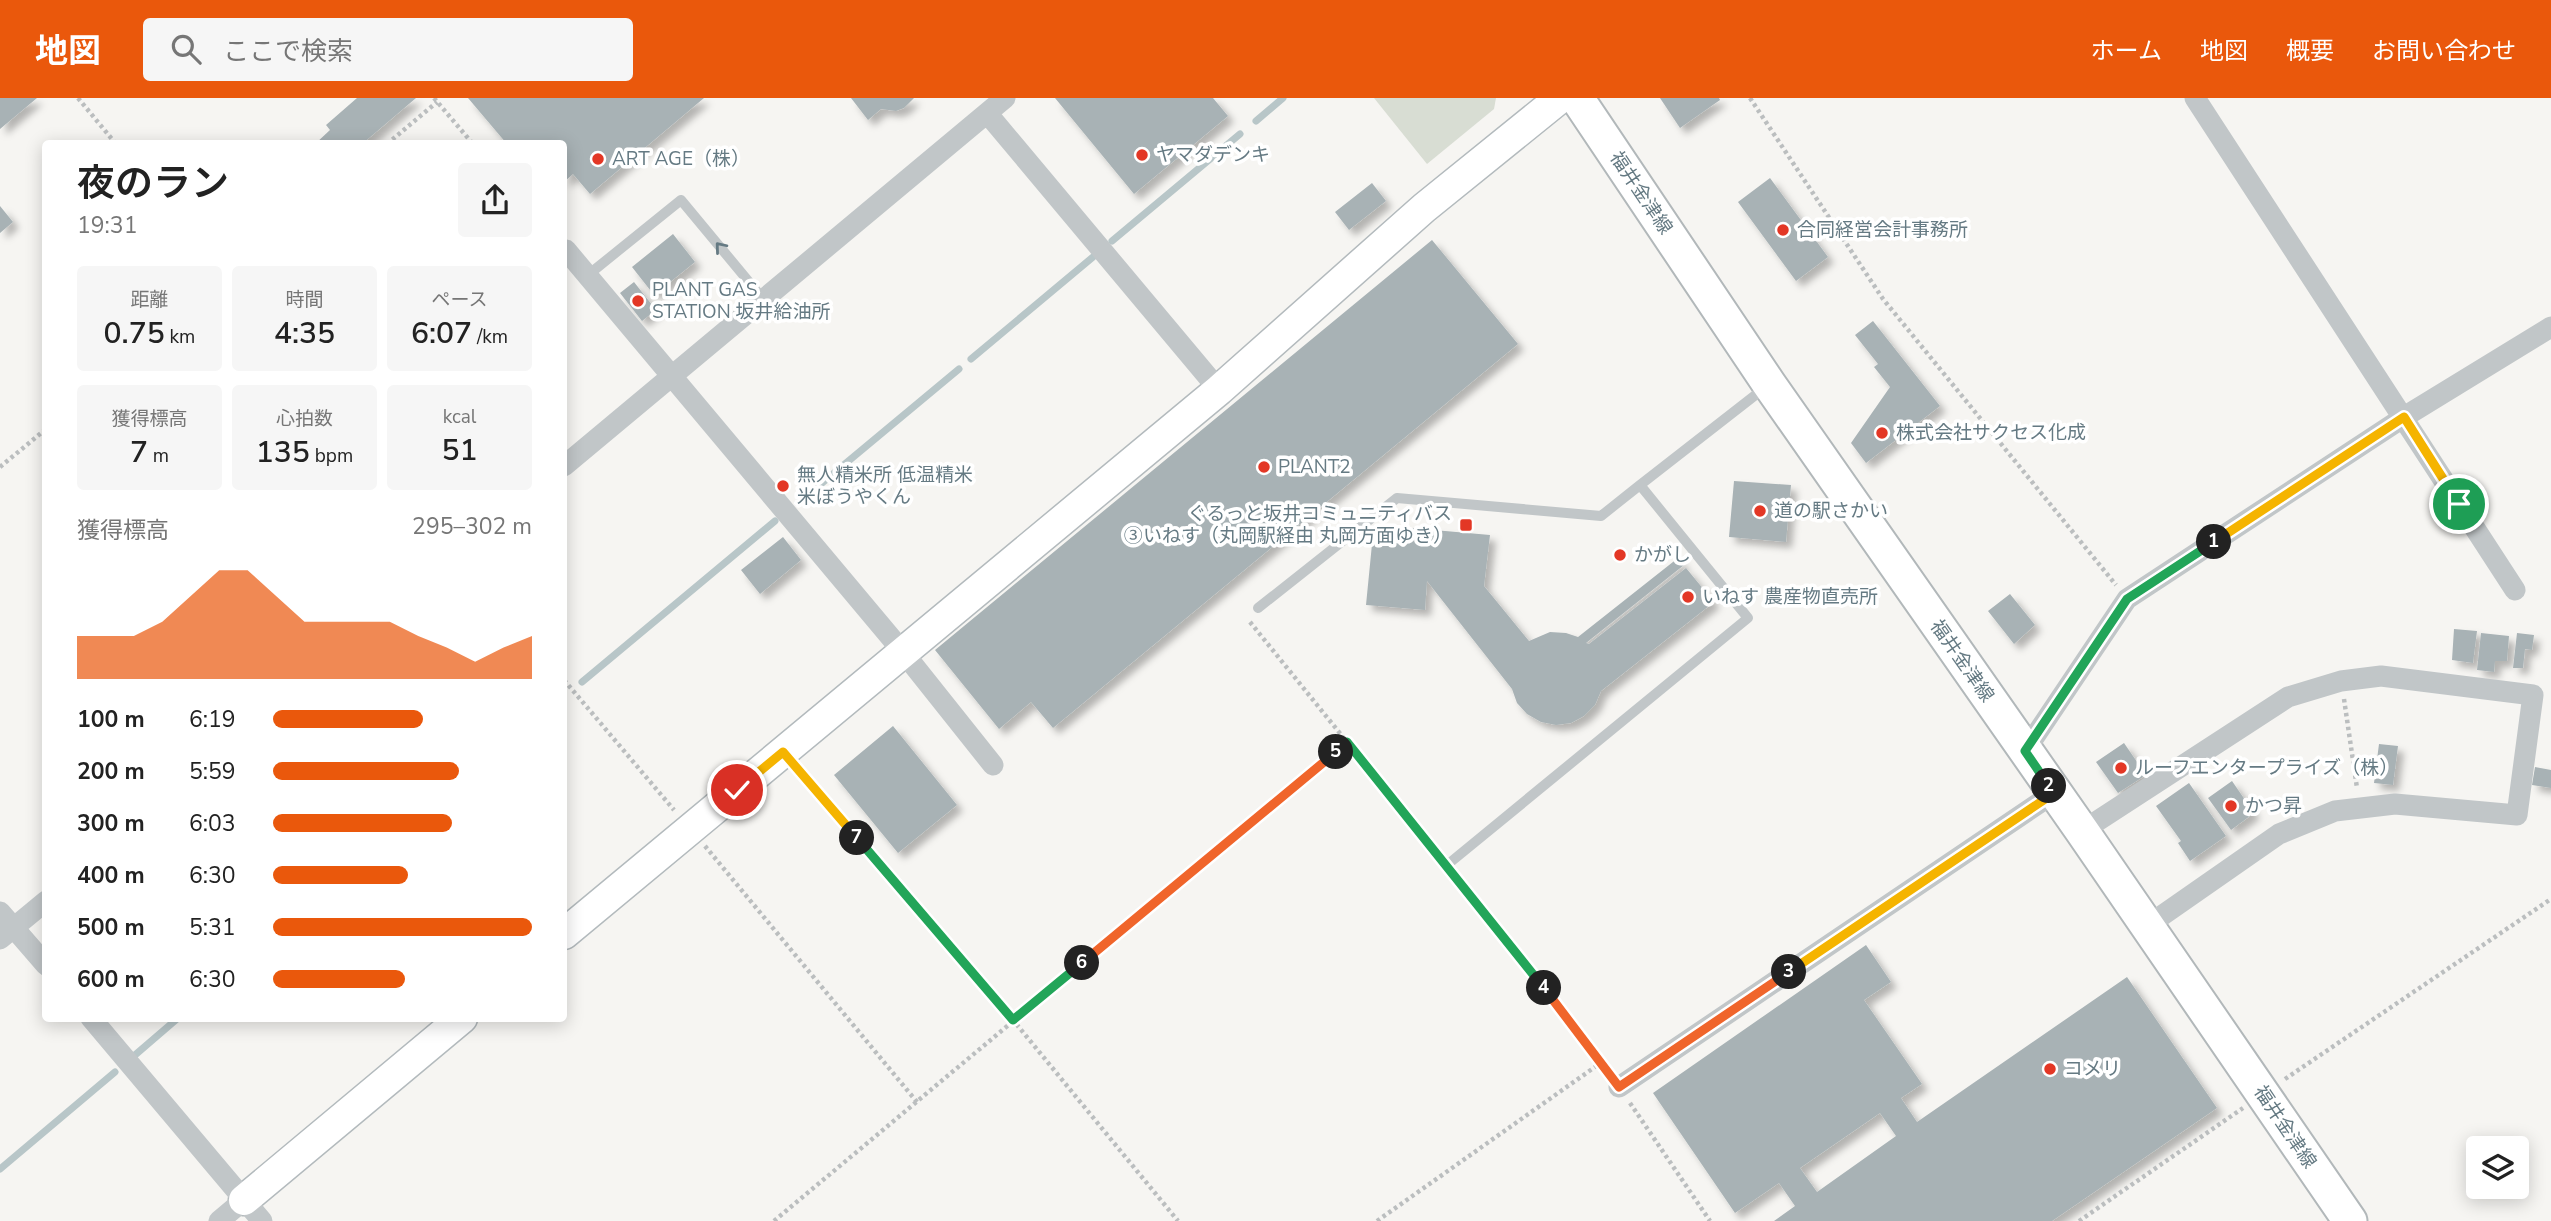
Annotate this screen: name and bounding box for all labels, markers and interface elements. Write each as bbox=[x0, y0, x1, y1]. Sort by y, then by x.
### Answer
search box bbox=[143, 18, 633, 81]
text: 地図 bbox=[35, 29, 101, 74]
icon: search bbox=[167, 30, 205, 68]
text: ここで検索 bbox=[223, 34, 353, 69]
text: ホーム bbox=[2091, 35, 2162, 67]
text: 地図 bbox=[2200, 35, 2248, 67]
text: 概要 bbox=[2286, 35, 2334, 67]
text: お問い合わせ bbox=[2372, 35, 2516, 67]
place label: ヤマダデンキ bbox=[1156, 142, 1270, 168]
place label: ART AGE（株） bbox=[612, 146, 750, 172]
street label: 福井金津線 bbox=[1604, 146, 1678, 240]
marker: ヤマダデンキ bbox=[1134, 147, 1150, 163]
marker: ART AGE（株） bbox=[590, 151, 606, 167]
text: 夜のラン bbox=[77, 158, 229, 209]
button: share bbox=[458, 163, 532, 237]
text: 19:31 bbox=[77, 210, 137, 241]
place label: 合同経営会計事務所 bbox=[1797, 217, 1968, 243]
marker: 合同経営会計事務所 bbox=[1775, 222, 1791, 238]
one-way arrow bbox=[716, 243, 728, 256]
place label: PLANT GAS STATION 坂井給油所 bbox=[652, 277, 831, 325]
text: 距離 bbox=[130, 287, 169, 313]
text: 時間 bbox=[285, 287, 324, 313]
text: ペース bbox=[431, 287, 488, 313]
marker: PLANT GAS STATION 坂井給油所 bbox=[630, 293, 646, 309]
text: 0.75 bbox=[104, 313, 165, 354]
text: 4:35 bbox=[274, 313, 335, 354]
text: 6:07 bbox=[411, 313, 472, 354]
text: km bbox=[165, 324, 195, 350]
text: /km bbox=[472, 324, 508, 350]
text: kcal bbox=[443, 404, 476, 430]
text: 獲得標高 bbox=[111, 406, 188, 432]
text: 心拍数 bbox=[276, 406, 333, 432]
place label: 株式会社サクセス化成 bbox=[1896, 420, 2086, 446]
marker: 株式会社サクセス化成 bbox=[1874, 425, 1890, 441]
text: 51 bbox=[442, 430, 478, 471]
text: 7 bbox=[130, 432, 148, 473]
text: 135 bbox=[256, 432, 310, 473]
text: m bbox=[148, 443, 169, 469]
text: bpm bbox=[310, 443, 353, 469]
place label: PLANT2 bbox=[1278, 454, 1351, 480]
marker: PLANT2 bbox=[1256, 459, 1272, 475]
place label: 無人精米所 低温精米 米ぼうやくん bbox=[797, 462, 973, 510]
pin bbox=[2429, 474, 2489, 534]
marker: 無人精米所 低温精米 米ぼうやくん bbox=[775, 478, 791, 494]
icon: arrive bbox=[2440, 485, 2478, 523]
place label: 道の駅さかい bbox=[1774, 498, 1888, 524]
place label: ぐるっと坂井コミュニティバス ③いねす（丸岡駅経由 丸岡方面ゆき） bbox=[1124, 501, 1452, 549]
marker: 道の駅さかい bbox=[1752, 503, 1768, 519]
text: 295–302 m bbox=[412, 511, 532, 542]
text: 獲得標高 bbox=[77, 515, 169, 546]
marker: ぐるっと坂井コミュニティバス ③いねす（丸岡駅経由 丸岡方面ゆき） bbox=[1458, 517, 1474, 533]
pin: 1 bbox=[2196, 524, 2232, 560]
text: 1 bbox=[2208, 528, 2219, 554]
place label: かがし bbox=[1634, 542, 1691, 568]
marker: かがし bbox=[1612, 547, 1628, 563]
place label: いねす 農産物直売所 bbox=[1702, 584, 1878, 610]
marker: いねす 農産物直売所 bbox=[1680, 589, 1696, 605]
street label: 福井金津線 bbox=[1924, 615, 2000, 707]
text: 100 m bbox=[77, 704, 145, 735]
text: 6:19 bbox=[189, 704, 236, 735]
pin: 5 bbox=[1318, 734, 1354, 770]
text: 5 bbox=[1330, 738, 1341, 764]
place label: ルーフエンタープライズ（株） bbox=[2135, 755, 2398, 781]
text: 200 m bbox=[77, 756, 145, 787]
text: 5:59 bbox=[189, 756, 236, 787]
pin bbox=[707, 760, 767, 820]
marker: ルーフエンタープライズ（株） bbox=[2113, 760, 2129, 776]
pin: 2 bbox=[2032, 768, 2066, 804]
icon: check bbox=[718, 771, 756, 809]
text: 2 bbox=[2043, 772, 2054, 798]
place label: かつ昇 bbox=[2245, 793, 2302, 819]
marker: かつ昇 bbox=[2223, 798, 2239, 814]
text: 300 m bbox=[77, 808, 145, 839]
text: 6:03 bbox=[189, 808, 236, 839]
pin: 7 bbox=[840, 820, 874, 856]
text: 7 bbox=[851, 824, 862, 850]
text: 400 m bbox=[77, 860, 145, 891]
text: 6:30 bbox=[189, 860, 236, 891]
text: 500 m bbox=[77, 912, 145, 943]
text: 5:31 bbox=[189, 912, 236, 943]
pin: 6 bbox=[1064, 946, 1100, 980]
text: 6 bbox=[1076, 949, 1087, 975]
pin: 3 bbox=[1772, 954, 1806, 990]
text: 3 bbox=[1783, 958, 1794, 984]
text: 600 m bbox=[77, 964, 145, 995]
text: 6:30 bbox=[189, 964, 236, 995]
pin: 4 bbox=[1526, 970, 1562, 1006]
text: 4 bbox=[1538, 974, 1549, 1000]
place label: コメリ bbox=[2064, 1056, 2121, 1082]
marker: コメリ bbox=[2042, 1061, 2058, 1077]
street label: 福井金津線 bbox=[2248, 1080, 2322, 1174]
map controls bbox=[2466, 1136, 2529, 1199]
button: layers bbox=[2466, 1136, 2529, 1199]

